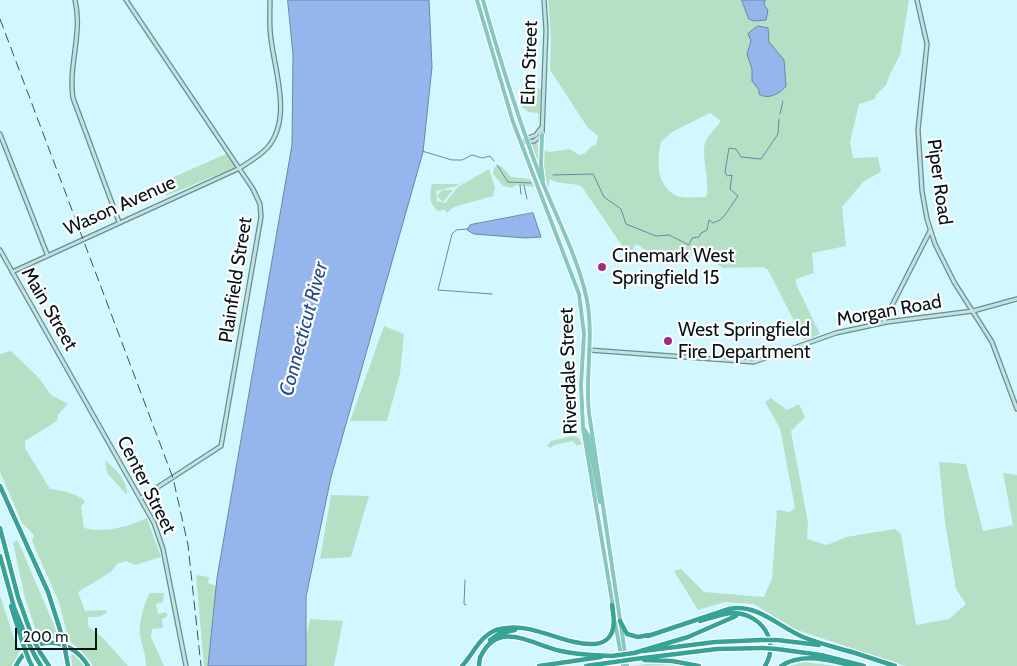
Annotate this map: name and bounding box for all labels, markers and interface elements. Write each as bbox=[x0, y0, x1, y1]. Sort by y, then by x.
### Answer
street label: Elm Street bbox=[517, 20, 543, 106]
street label: Piper Road bbox=[922, 138, 956, 226]
street label: Wason Avenue bbox=[61, 171, 179, 241]
street label: Plainfield Street bbox=[215, 215, 257, 345]
place label: Cinemark West Springfield 15 bbox=[612, 245, 734, 289]
water label: Connecticut River bbox=[275, 259, 333, 399]
marker: Cinemark West Springfield 15 bbox=[596, 261, 608, 273]
street label: Main Street bbox=[16, 263, 82, 355]
street label: Morgan Road bbox=[835, 291, 943, 331]
street label: Riverdale Street bbox=[555, 307, 583, 435]
place label: West Springfield Fire Department bbox=[678, 319, 810, 363]
marker: West Springfield Fire Department bbox=[662, 335, 674, 347]
street label: Center Street bbox=[112, 432, 180, 538]
scale bar bbox=[18, 618, 100, 650]
text: 200 m bbox=[23, 628, 68, 646]

